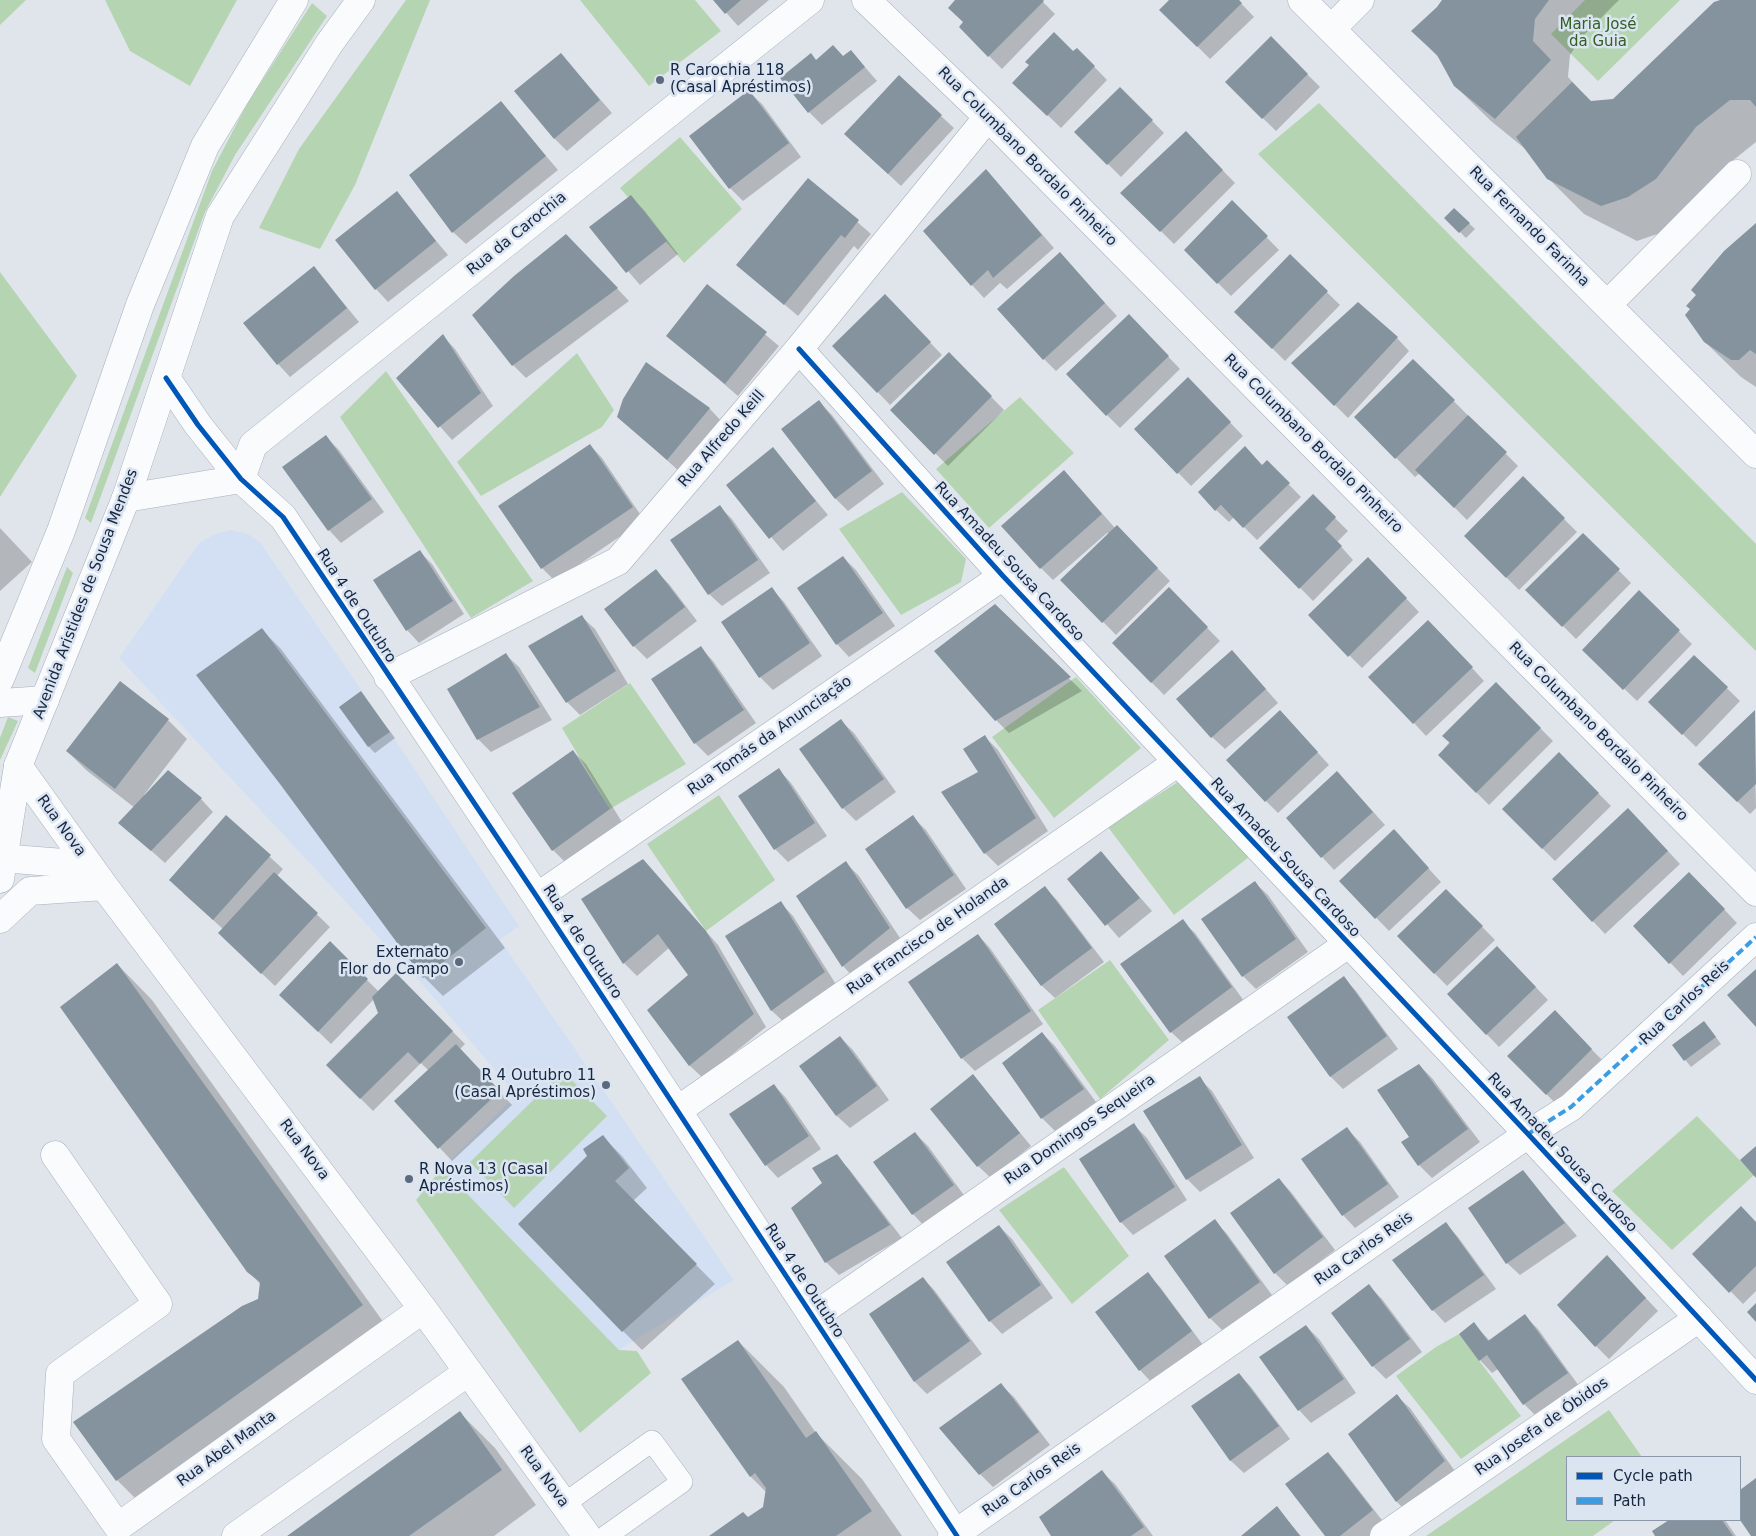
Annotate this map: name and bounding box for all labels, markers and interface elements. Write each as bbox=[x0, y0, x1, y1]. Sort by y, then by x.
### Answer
park label: Maria José da Guia bbox=[1559, 16, 1637, 51]
place label: R Carochia 118 (Casal Apréstimos) bbox=[670, 62, 812, 97]
street label: Rua Columbano Bordalo Pinheiro bbox=[934, 64, 1120, 250]
marker: R Carochia 118 (Casal Apréstimos) bbox=[654, 74, 666, 86]
street label: Rua Fernando Farinha bbox=[1465, 163, 1593, 291]
street label: Rua da Carochia bbox=[464, 188, 570, 280]
street label: Rua Columbano Bordalo Pinheiro bbox=[1220, 351, 1406, 537]
street label: Rua Alfredo Keill bbox=[675, 387, 769, 491]
street label: Avenida Aristides de Sousa Mendes bbox=[30, 467, 142, 721]
street label: Rua Amadeu Sousa Cardoso bbox=[930, 479, 1088, 645]
street label: Rua 4 de Outubro bbox=[312, 546, 400, 666]
street label: Rua Columbano Bordalo Pinheiro bbox=[1505, 639, 1691, 825]
street label: Rua Tomás da Anunciação bbox=[685, 672, 855, 800]
street label: Rua Amadeu Sousa Cardoso bbox=[1206, 775, 1364, 941]
street label: Rua Nova bbox=[33, 792, 89, 860]
street label: Rua Francisco de Holanda bbox=[844, 873, 1012, 999]
street label: Rua 4 de Outubro bbox=[538, 882, 626, 1002]
place label: Externato Flor do Campo bbox=[340, 944, 449, 979]
marker: Externato Flor do Campo bbox=[453, 956, 465, 968]
street label: Rua Carlos Reis bbox=[1636, 957, 1734, 1049]
place label: R 4 Outubro 11 (Casal Apréstimos) bbox=[454, 1067, 596, 1102]
street label: Rua Amadeu Sousa Cardoso bbox=[1483, 1070, 1641, 1236]
street label: Rua Domingos Sequeira bbox=[1001, 1071, 1159, 1189]
marker: R 4 Outubro 11 (Casal Apréstimos) bbox=[600, 1079, 612, 1091]
street label: Rua Nova bbox=[275, 1116, 333, 1184]
place label: R Nova 13 (Casal Apréstimos) bbox=[419, 1161, 548, 1196]
marker: R Nova 13 (Casal Apréstimos) bbox=[403, 1173, 415, 1185]
street label: Rua Carlos Reis bbox=[1311, 1208, 1417, 1290]
street label: Rua 4 de Outubro bbox=[760, 1221, 848, 1341]
street label: Rua Josefa de Óbidos bbox=[1472, 1374, 1612, 1480]
street label: Rua Abel Manta bbox=[174, 1407, 280, 1491]
street label: Rua Carlos Reis bbox=[979, 1439, 1085, 1521]
street label: Rua Nova bbox=[516, 1443, 572, 1511]
legend bbox=[1566, 1456, 1741, 1521]
text: Cycle path bbox=[1613, 1467, 1693, 1485]
text: Path bbox=[1613, 1492, 1646, 1510]

